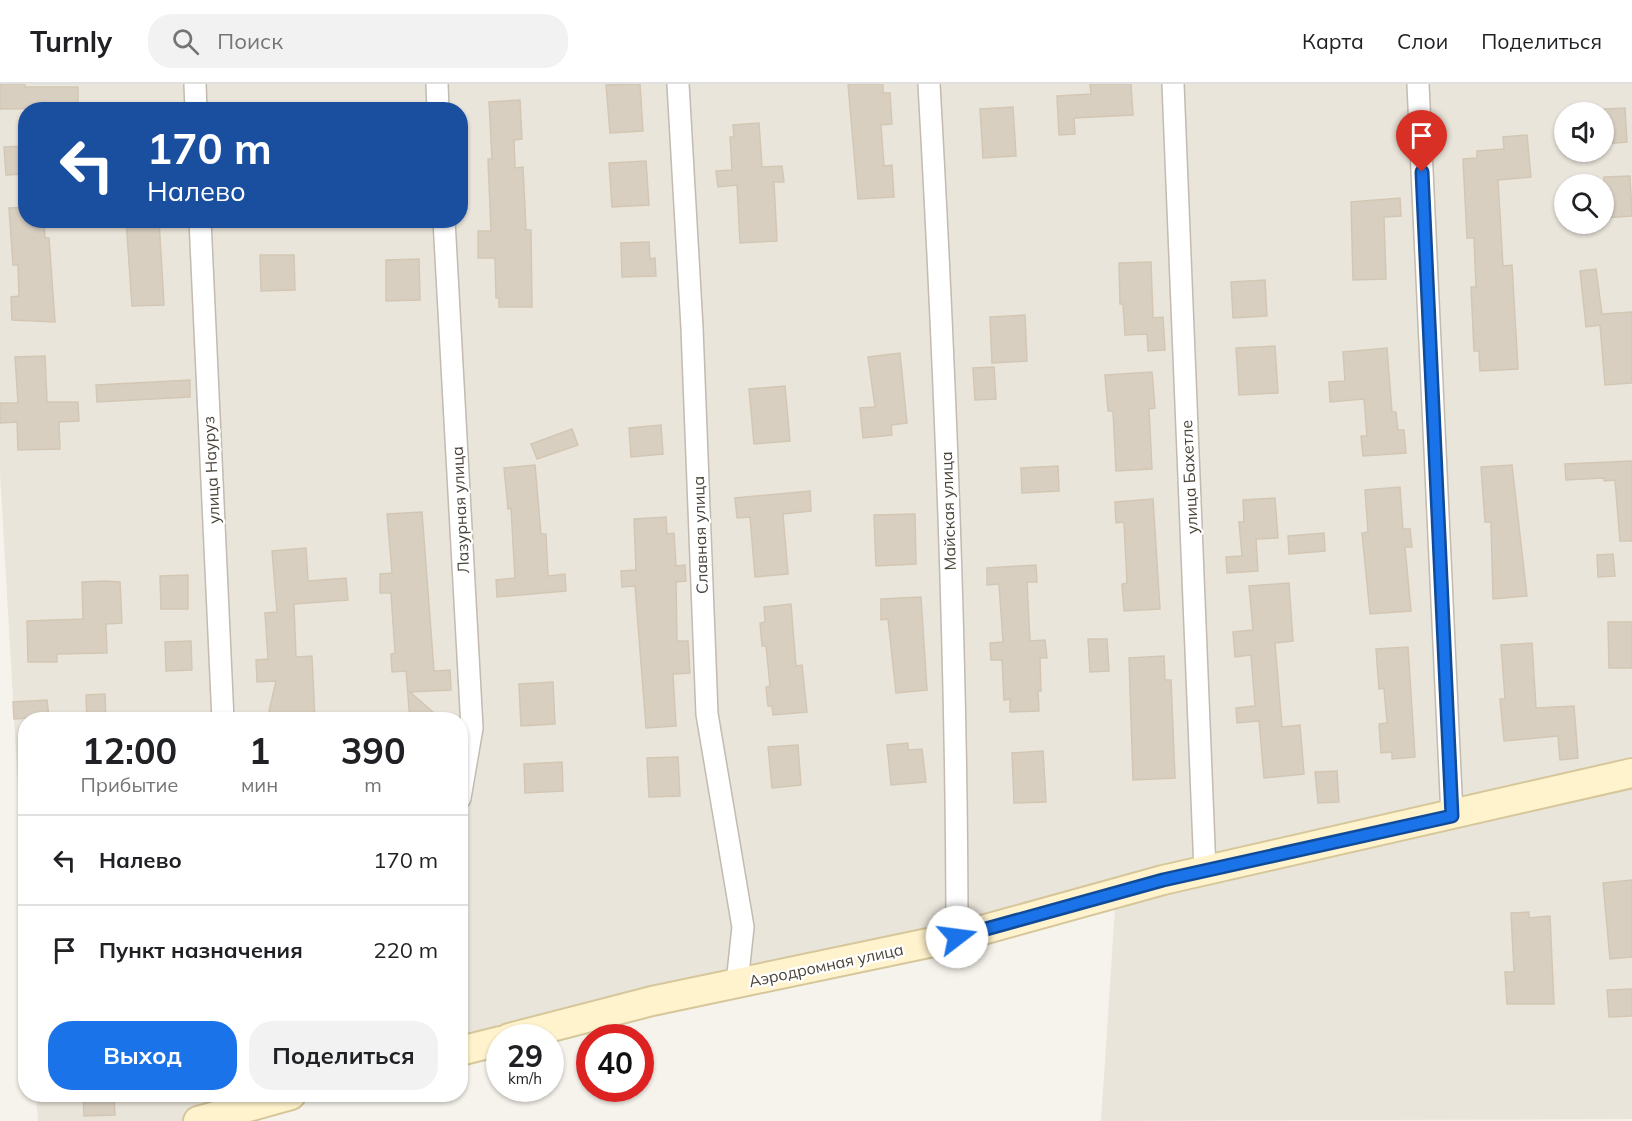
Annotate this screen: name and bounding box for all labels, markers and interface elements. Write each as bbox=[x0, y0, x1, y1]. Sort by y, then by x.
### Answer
search box bbox=[148, 14, 568, 68]
text: Turnly bbox=[30, 24, 112, 59]
icon: search bbox=[169, 25, 202, 58]
text: Поиск bbox=[217, 27, 283, 55]
text: Карта bbox=[1302, 28, 1364, 54]
text: Слои bbox=[1397, 28, 1448, 54]
text: Поделиться bbox=[1481, 28, 1602, 54]
map controls bbox=[1554, 102, 1614, 234]
button: sound bbox=[1554, 102, 1614, 162]
pin bbox=[1396, 110, 1447, 172]
icon: arrive bbox=[1405, 119, 1438, 152]
text: 170 m bbox=[147, 122, 272, 175]
icon: left bbox=[48, 126, 126, 204]
text: Налево bbox=[147, 174, 246, 208]
button: search bbox=[1554, 174, 1614, 234]
street label: улица Науруз bbox=[198, 416, 224, 524]
street label: улица Бахетле bbox=[1176, 419, 1202, 535]
street label: Лазурная улица bbox=[447, 446, 473, 574]
street label: Майская улица bbox=[936, 451, 960, 571]
street label: Славная улица bbox=[688, 476, 712, 594]
text: 12:00 bbox=[82, 728, 177, 773]
text: 1 bbox=[249, 728, 270, 773]
text: 390 bbox=[341, 728, 406, 773]
text: Прибытие bbox=[80, 772, 178, 797]
text: мин bbox=[241, 772, 278, 797]
text: m bbox=[364, 772, 382, 797]
icon: left bbox=[48, 844, 81, 877]
text: Налево bbox=[99, 846, 182, 874]
text: 170 m bbox=[373, 846, 438, 874]
position arrow bbox=[925, 905, 989, 969]
icon: arrive bbox=[48, 934, 81, 967]
text: Пункт назначения bbox=[99, 936, 303, 964]
text: 220 m bbox=[373, 936, 438, 964]
street label: Аэродромная улица bbox=[747, 939, 905, 991]
button: Выход bbox=[48, 1021, 237, 1090]
button: Поделиться bbox=[249, 1021, 438, 1090]
speed limit sign: 40 bbox=[576, 1024, 654, 1102]
text: 29 bbox=[507, 1037, 543, 1075]
text: km/h bbox=[508, 1069, 542, 1088]

